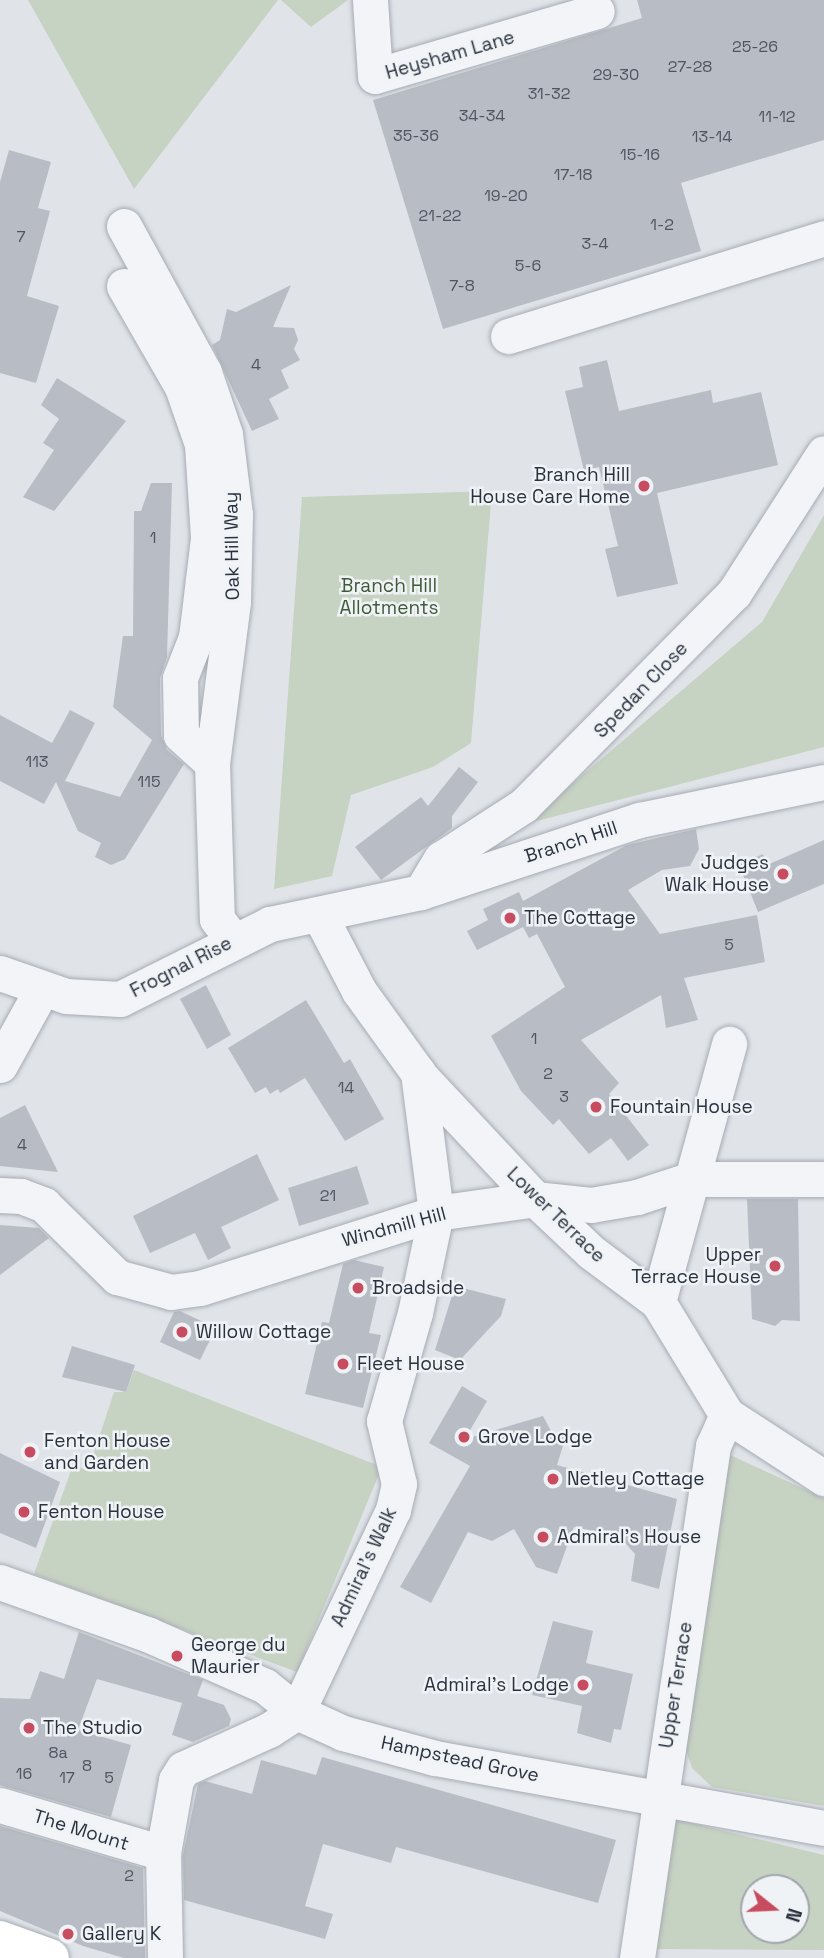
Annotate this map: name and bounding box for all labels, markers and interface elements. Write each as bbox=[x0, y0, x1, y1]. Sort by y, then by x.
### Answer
street label: Heysham Lane bbox=[383, 26, 517, 84]
house number: 25-26 bbox=[732, 37, 778, 57]
house number: 27-28 bbox=[668, 57, 712, 77]
house number: 29-30 bbox=[593, 65, 639, 85]
house number: 31-32 bbox=[528, 84, 570, 104]
house number: 34-34 bbox=[459, 106, 505, 126]
house number: 11-12 bbox=[759, 107, 795, 127]
house number: 35-36 bbox=[393, 126, 439, 146]
house number: 13-14 bbox=[692, 127, 732, 147]
house number: 15-16 bbox=[620, 145, 660, 165]
house number: 17-18 bbox=[554, 165, 592, 185]
house number: 19-20 bbox=[484, 186, 528, 206]
house number: 21-22 bbox=[419, 206, 461, 226]
house number: 1-2 bbox=[650, 215, 674, 235]
house number: 7 bbox=[16, 227, 26, 247]
house number: 3-4 bbox=[582, 234, 608, 254]
house number: 5-6 bbox=[515, 256, 541, 276]
house number: 7-8 bbox=[449, 276, 475, 296]
house number: 4 bbox=[251, 355, 261, 375]
place label: Branch Hill House Care Home bbox=[470, 464, 630, 508]
marker: Branch Hill House Care Home bbox=[636, 478, 652, 494]
street label: Oak Hill Way bbox=[220, 491, 244, 601]
house number: 1 bbox=[150, 528, 156, 548]
park label: Branch Hill Allotments bbox=[339, 575, 439, 619]
street label: Spedan Close bbox=[589, 637, 693, 743]
house number: 113 bbox=[25, 752, 49, 772]
house number: 115 bbox=[138, 772, 160, 792]
street label: Branch Hill bbox=[522, 816, 620, 868]
place label: Judges Walk House bbox=[665, 852, 769, 896]
marker: Judges Walk House bbox=[775, 866, 791, 882]
place label: The Cottage bbox=[524, 907, 636, 929]
marker: The Cottage bbox=[502, 910, 518, 926]
street label: Frognal Rise bbox=[126, 932, 236, 1002]
house number: 5 bbox=[724, 935, 734, 955]
house number: 1 bbox=[531, 1029, 537, 1049]
house number: 2 bbox=[543, 1064, 553, 1084]
house number: 14 bbox=[338, 1078, 354, 1098]
house number: 3 bbox=[559, 1087, 569, 1107]
place label: Fountain House bbox=[610, 1096, 753, 1118]
marker: Fountain House bbox=[588, 1099, 604, 1115]
house number: 4 bbox=[17, 1135, 27, 1155]
street label: Lower Terrace bbox=[502, 1162, 610, 1268]
house number: 21 bbox=[320, 1186, 336, 1206]
street label: Windmill Hill bbox=[339, 1202, 449, 1252]
place label: Upper Terrace House bbox=[631, 1244, 761, 1288]
marker: Upper Terrace House bbox=[767, 1258, 783, 1274]
place label: Broadside bbox=[372, 1277, 464, 1299]
marker: Broadside bbox=[350, 1280, 366, 1296]
place label: Willow Cottage bbox=[196, 1321, 331, 1343]
marker: Willow Cottage bbox=[174, 1324, 190, 1340]
place label: Fleet House bbox=[357, 1353, 465, 1375]
marker: Fleet House bbox=[335, 1356, 351, 1372]
place label: Grove Lodge bbox=[478, 1426, 592, 1448]
marker: Grove Lodge bbox=[456, 1429, 472, 1445]
place label: Fenton House and Garden bbox=[44, 1430, 171, 1474]
marker: Fenton House and Garden bbox=[22, 1444, 38, 1460]
place label: Netley Cottage bbox=[567, 1468, 705, 1490]
marker: Netley Cottage bbox=[545, 1471, 561, 1487]
place label: Fenton House bbox=[38, 1501, 165, 1523]
marker: Fenton House bbox=[16, 1504, 32, 1520]
street label: Admiral's Walk bbox=[326, 1504, 402, 1630]
place label: Admiral's House bbox=[557, 1526, 701, 1548]
marker: Admiral's House bbox=[535, 1529, 551, 1545]
street label: Upper Terrace bbox=[655, 1620, 697, 1750]
place label: George du Maurier bbox=[191, 1634, 286, 1678]
marker: George du Maurier bbox=[169, 1648, 185, 1664]
place label: Admiral's Lodge bbox=[424, 1674, 569, 1696]
marker: Admiral's Lodge bbox=[575, 1677, 591, 1693]
place label: The Studio bbox=[43, 1717, 143, 1739]
marker: The Studio bbox=[21, 1720, 37, 1736]
street label: Hampstead Grove bbox=[379, 1731, 541, 1787]
house number: 8a bbox=[48, 1743, 68, 1763]
house number: 8 bbox=[82, 1756, 92, 1776]
house number: 16 bbox=[16, 1764, 32, 1784]
house number: 17 bbox=[59, 1768, 75, 1788]
house number: 5 bbox=[104, 1768, 114, 1788]
street label: The Mount bbox=[30, 1805, 132, 1855]
house number: 2 bbox=[124, 1866, 134, 1886]
north arrow bbox=[740, 1874, 810, 1944]
text: N bbox=[780, 1905, 807, 1925]
place label: Gallery K bbox=[82, 1923, 161, 1945]
marker: Gallery K bbox=[60, 1926, 76, 1942]

